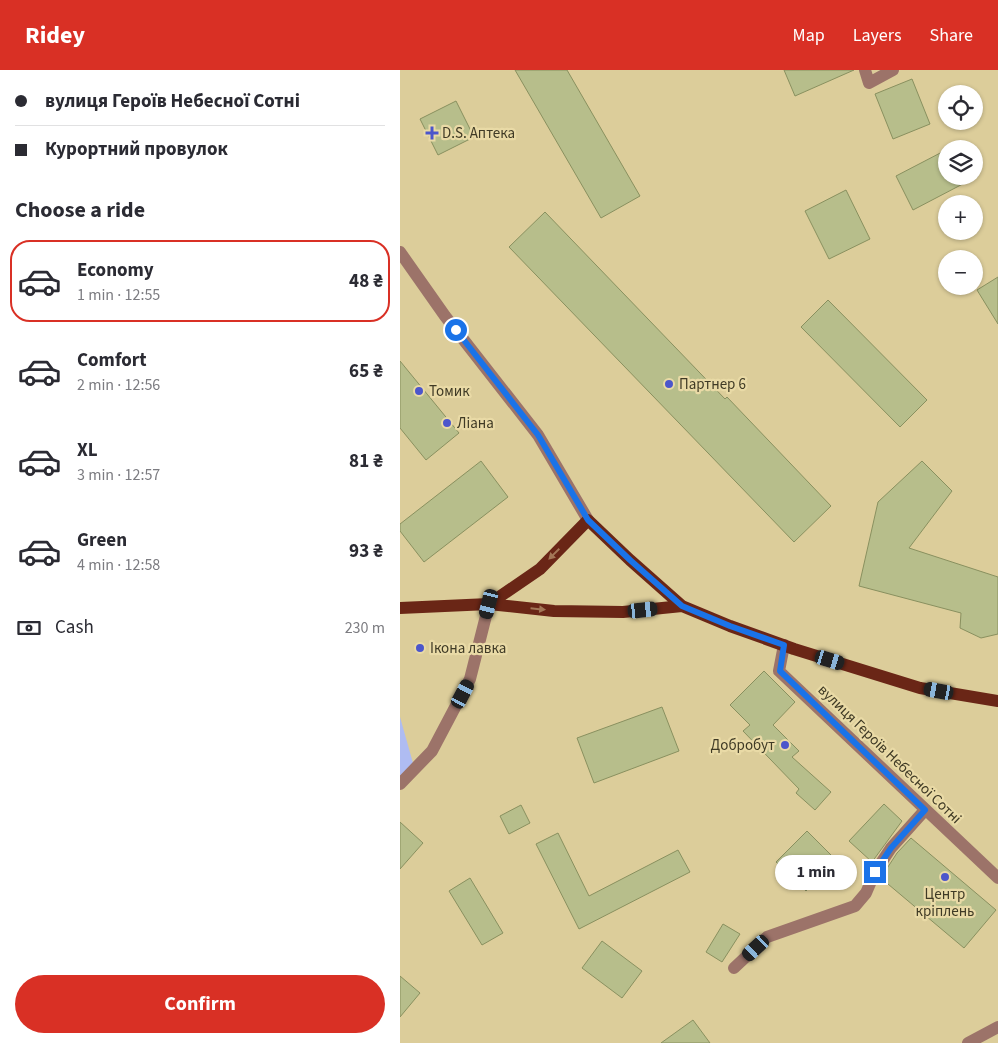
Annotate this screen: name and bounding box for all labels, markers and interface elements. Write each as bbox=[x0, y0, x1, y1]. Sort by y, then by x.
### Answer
text: Ridey bbox=[25, 18, 85, 53]
text: Map bbox=[793, 23, 825, 48]
text: Layers bbox=[853, 23, 902, 48]
text: Share bbox=[930, 23, 973, 48]
map controls bbox=[938, 85, 983, 295]
button: locate bbox=[938, 85, 983, 130]
text: вулиця Героїв Небесної Сотні bbox=[45, 88, 300, 115]
place label: D.S. Аптека bbox=[442, 123, 515, 144]
marker: D.S. Аптека bbox=[426, 127, 438, 139]
text: Курортний провулок bbox=[45, 136, 228, 163]
button: layers bbox=[938, 140, 983, 185]
text: Choose a ride bbox=[15, 194, 145, 226]
button: + bbox=[938, 195, 983, 240]
button: − bbox=[938, 250, 983, 295]
text: Economy bbox=[77, 257, 154, 284]
icon: car bbox=[17, 259, 62, 304]
text: 48 ₴ bbox=[349, 268, 383, 295]
text: 1 min · 12:55 bbox=[77, 284, 160, 306]
route start bbox=[445, 319, 467, 341]
text: Comfort bbox=[77, 347, 147, 374]
icon: car bbox=[17, 349, 62, 394]
text: 65 ₴ bbox=[349, 358, 383, 385]
text: 2 min · 12:56 bbox=[77, 374, 160, 396]
place label: Партнер 6 bbox=[679, 374, 746, 395]
marker: Партнер 6 bbox=[663, 378, 675, 390]
place label: Томик bbox=[429, 381, 470, 402]
marker: Томик bbox=[413, 385, 425, 397]
place label: Ліана bbox=[457, 413, 494, 434]
marker: Ліана bbox=[441, 417, 453, 429]
text: XL bbox=[77, 437, 98, 464]
icon: car bbox=[17, 439, 62, 484]
text: 81 ₴ bbox=[349, 448, 383, 475]
text: 3 min · 12:57 bbox=[77, 464, 160, 486]
text: Green bbox=[77, 527, 127, 554]
icon: car bbox=[17, 529, 62, 574]
text: 93 ₴ bbox=[349, 538, 383, 565]
one-way arrow bbox=[548, 548, 560, 560]
text: 4 min · 12:58 bbox=[77, 554, 160, 576]
car bbox=[478, 588, 499, 620]
car bbox=[627, 601, 658, 619]
one-way arrow bbox=[530, 605, 546, 613]
icon: cash bbox=[15, 614, 43, 642]
text: Cash bbox=[55, 614, 94, 641]
text: 230 m bbox=[345, 617, 385, 639]
place label: Ікона лавка bbox=[430, 638, 506, 659]
marker: Ікона лавка bbox=[414, 642, 426, 654]
car bbox=[813, 648, 846, 672]
car bbox=[449, 677, 476, 711]
street label: вулиця Героїв Небесної Сотні bbox=[813, 680, 966, 829]
car bbox=[922, 681, 955, 701]
place label: Добробут bbox=[711, 735, 775, 756]
marker: Добробут bbox=[779, 739, 791, 751]
callout: 1 min bbox=[775, 854, 858, 890]
text: 1 min bbox=[797, 861, 835, 883]
route end bbox=[864, 861, 886, 883]
marker: Центр кріплень bbox=[939, 871, 951, 883]
place label: Центр кріплень bbox=[916, 884, 974, 922]
car bbox=[739, 932, 772, 964]
button: Confirm bbox=[15, 975, 385, 1033]

